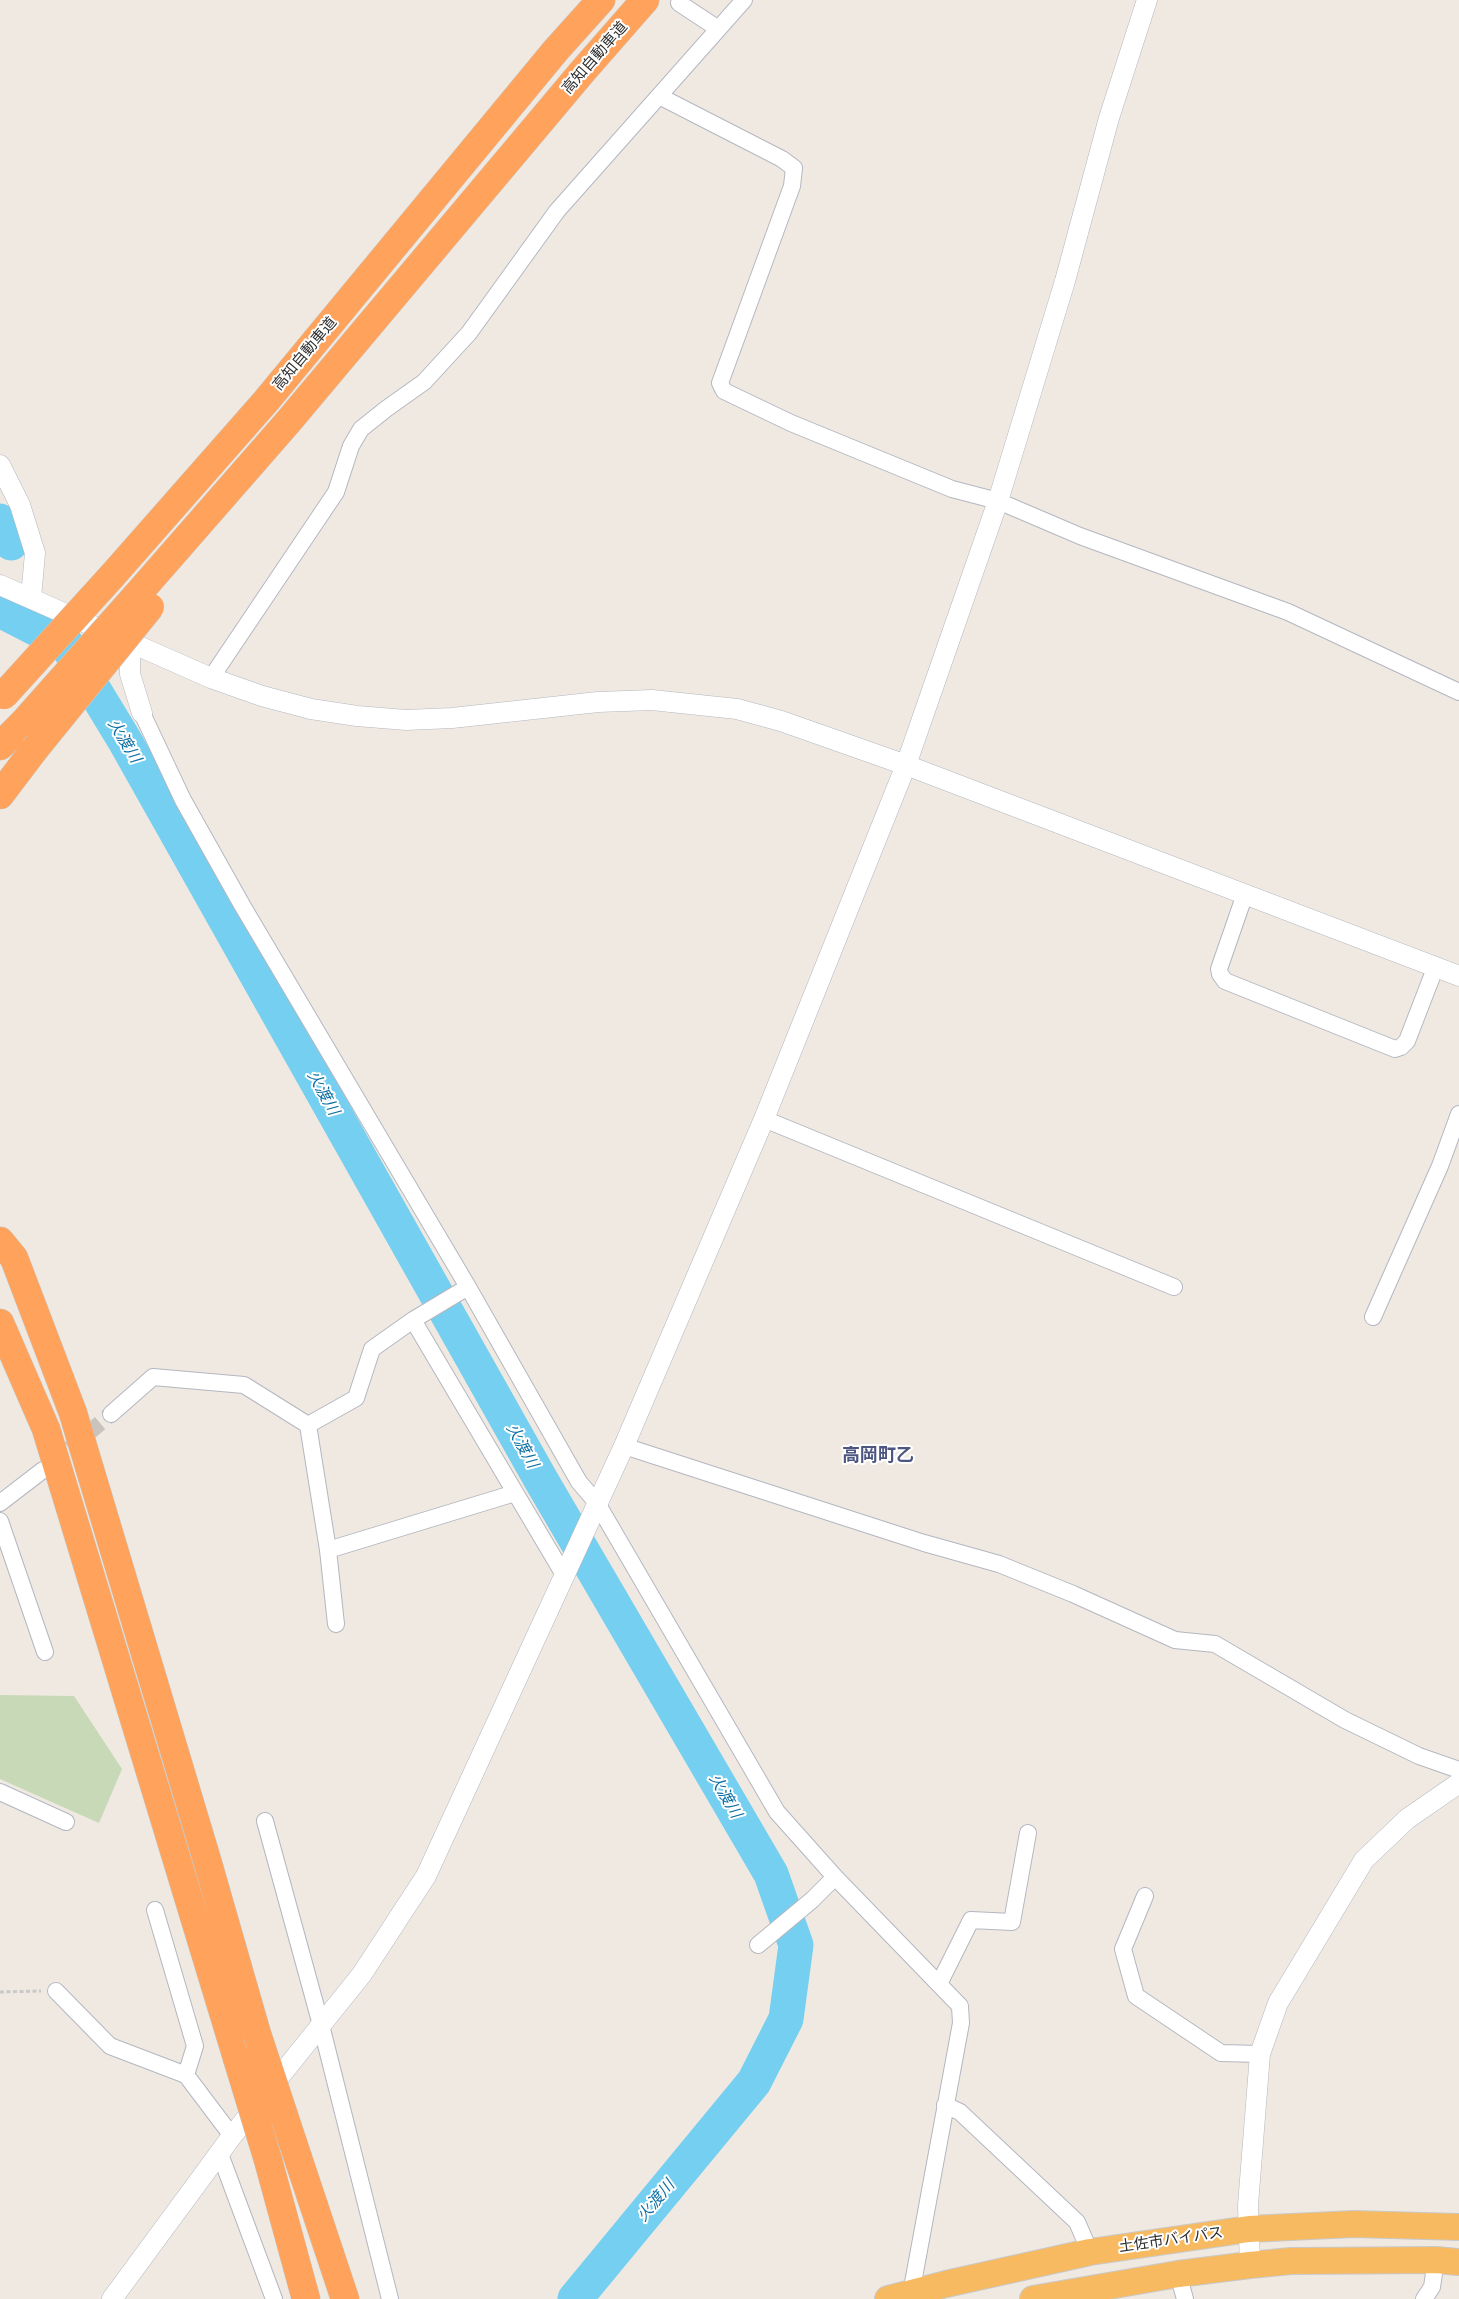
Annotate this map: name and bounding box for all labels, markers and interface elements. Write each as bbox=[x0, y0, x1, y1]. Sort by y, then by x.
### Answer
street label: 高知自動車道 bbox=[559, 18, 631, 98]
street label: 高知自動車道 bbox=[269, 314, 341, 394]
water label: 火渡川 bbox=[103, 715, 145, 767]
water label: 火渡川 bbox=[303, 1067, 343, 1119]
water label: 火渡川 bbox=[502, 1420, 542, 1472]
district label: 高岡町乙 bbox=[842, 1445, 914, 1467]
water label: 火渡川 bbox=[705, 1770, 745, 1822]
water label: 火渡川 bbox=[633, 2176, 679, 2226]
street label: 土佐市バイパス bbox=[1118, 2224, 1224, 2256]

